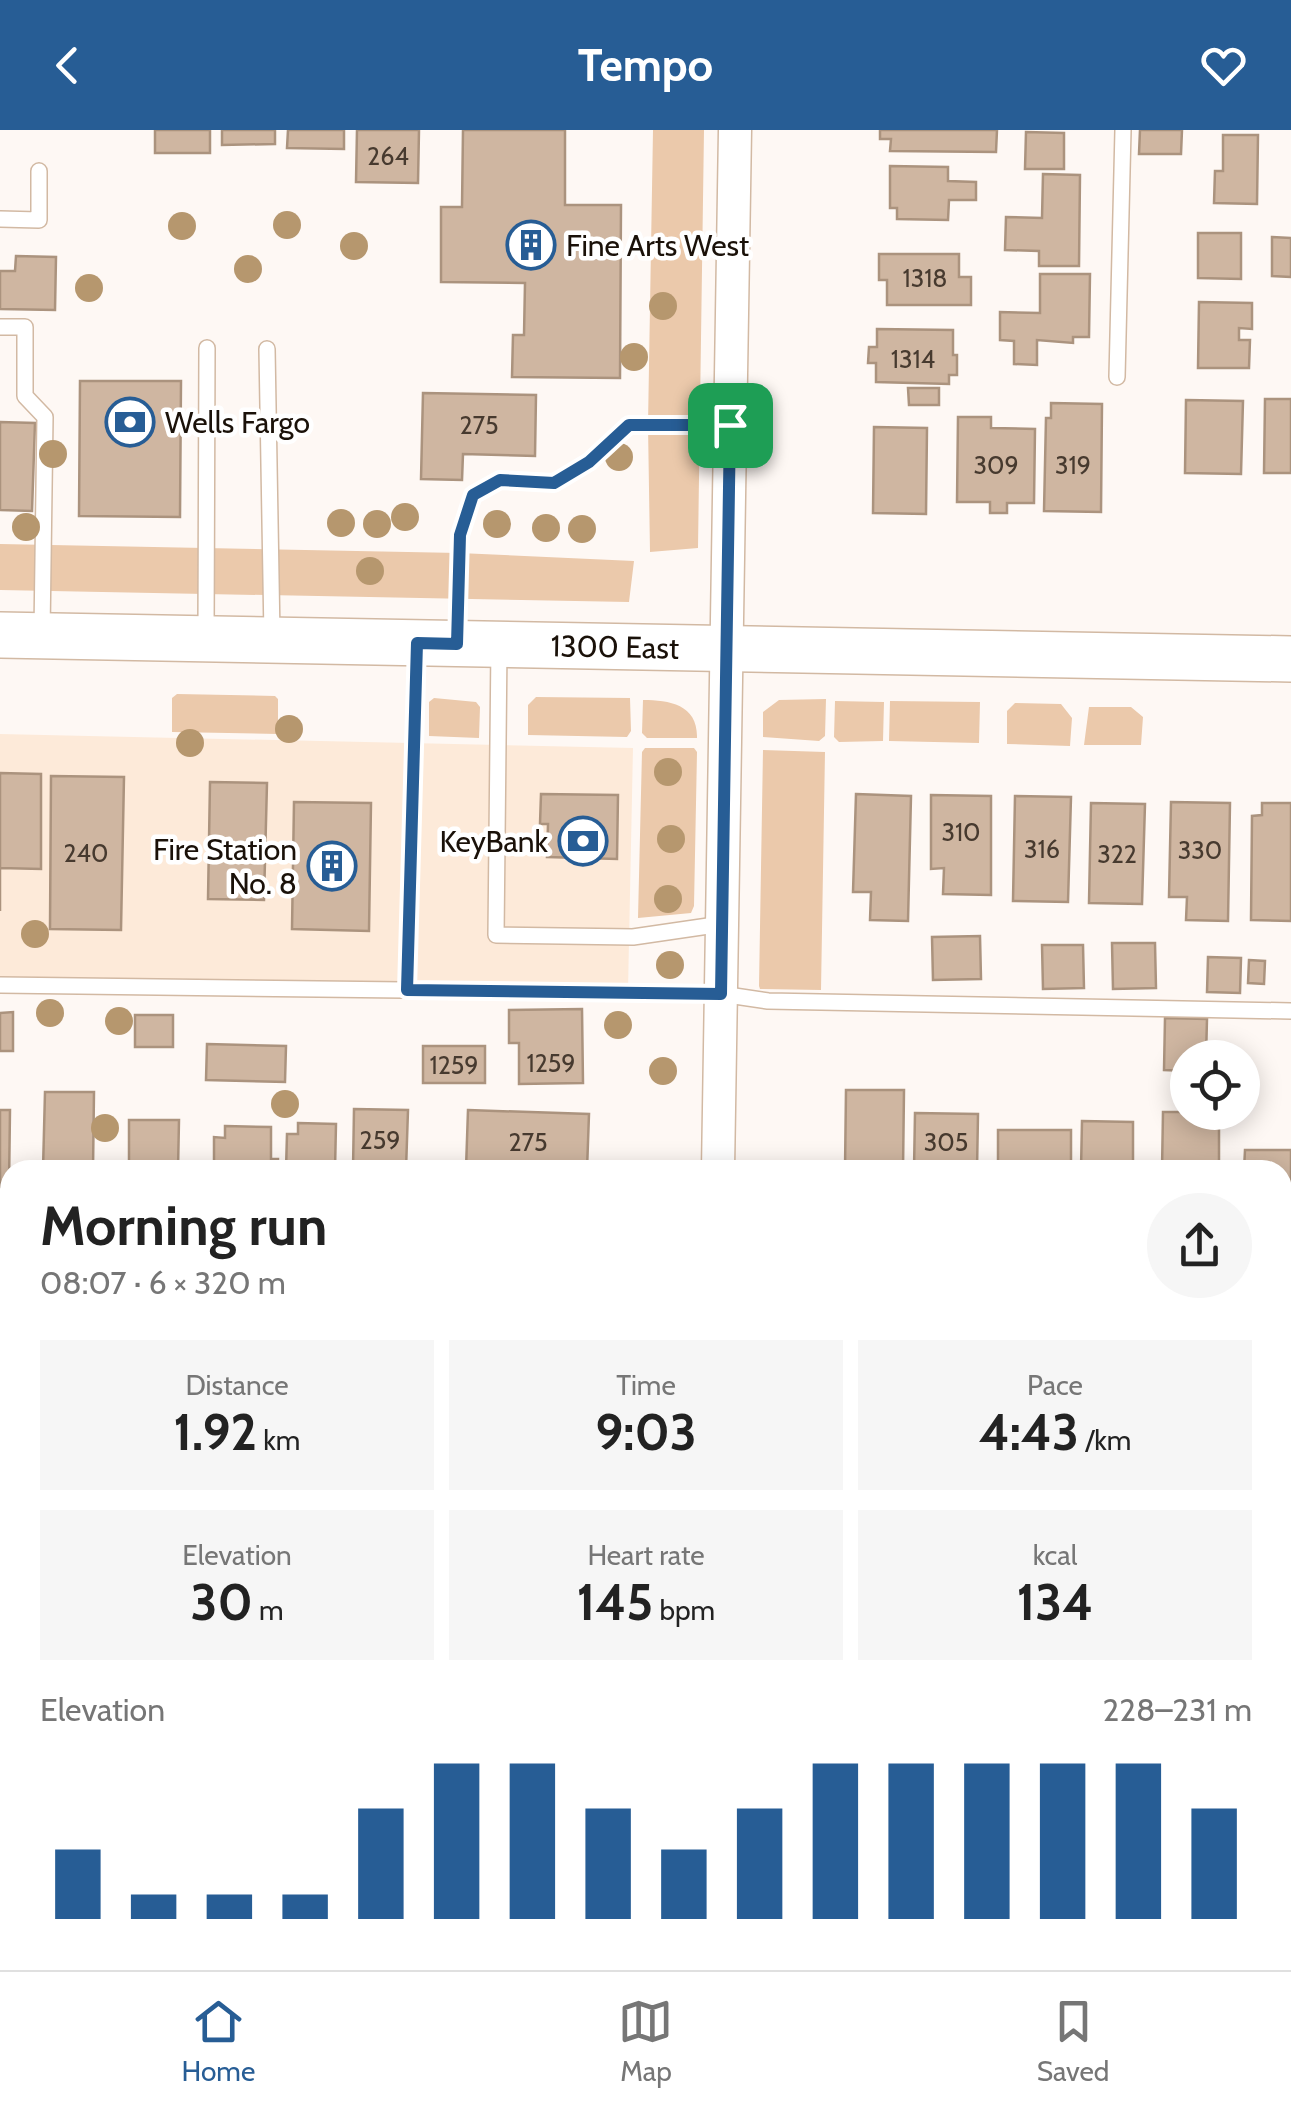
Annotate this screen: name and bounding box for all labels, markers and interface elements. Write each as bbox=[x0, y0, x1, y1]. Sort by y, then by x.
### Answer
icon: back bbox=[40, 38, 95, 93]
text: Tempo bbox=[578, 38, 713, 92]
icon: heart bbox=[1196, 38, 1251, 93]
house number: 264 bbox=[367, 141, 409, 171]
building icon: Fine Arts West bbox=[505, 219, 557, 271]
place label: Fine Arts West bbox=[566, 227, 749, 264]
house number: 1318 bbox=[903, 263, 947, 293]
house number: 1314 bbox=[891, 344, 935, 374]
pin bbox=[688, 383, 773, 468]
bank icon: Wells Fargo bbox=[104, 396, 156, 448]
icon: arrive bbox=[703, 398, 758, 453]
place label: Wells Fargo bbox=[165, 404, 310, 441]
house number: 275 bbox=[459, 410, 499, 440]
house number: 309 bbox=[973, 450, 1019, 480]
house number: 319 bbox=[1055, 450, 1091, 480]
street label: 1300 East bbox=[550, 627, 679, 666]
bank icon: KeyBank bbox=[557, 815, 609, 867]
house number: 310 bbox=[941, 817, 981, 847]
place label: KeyBank bbox=[440, 823, 549, 860]
place label: Fire Station No. 8 bbox=[153, 831, 297, 902]
house number: 316 bbox=[1024, 834, 1060, 864]
house number: 330 bbox=[1178, 835, 1222, 865]
house number: 240 bbox=[63, 838, 109, 868]
house number: 322 bbox=[1097, 839, 1137, 869]
building icon: Fire Station No. 8 bbox=[306, 840, 358, 892]
map controls bbox=[1170, 1040, 1260, 1130]
button: locate bbox=[1170, 1040, 1260, 1130]
house number: 1259 bbox=[527, 1048, 575, 1078]
house number: 1259 bbox=[430, 1050, 478, 1080]
house number: 259 bbox=[360, 1125, 400, 1155]
house number: 275 bbox=[508, 1127, 548, 1157]
house number: 305 bbox=[924, 1127, 968, 1157]
text: Morning run bbox=[40, 1192, 327, 1259]
button: share bbox=[1147, 1193, 1252, 1298]
text: 08:07 · 6 × 320 m bbox=[40, 1263, 286, 1302]
text: Distance bbox=[185, 1368, 289, 1402]
text: Time bbox=[616, 1368, 676, 1402]
text: Pace bbox=[1027, 1368, 1083, 1402]
text: 1.92 bbox=[174, 1402, 257, 1463]
text: 9:03 bbox=[595, 1402, 697, 1463]
text: 4:43 bbox=[979, 1402, 1079, 1463]
text: km bbox=[257, 1423, 300, 1457]
text: /km bbox=[1079, 1423, 1131, 1457]
text: Elevation bbox=[182, 1538, 292, 1572]
text: Heart rate bbox=[587, 1538, 705, 1572]
text: kcal bbox=[1033, 1538, 1077, 1572]
text: 30 bbox=[190, 1572, 253, 1633]
text: 145 bbox=[577, 1572, 653, 1633]
text: 134 bbox=[1017, 1572, 1093, 1633]
text: m bbox=[253, 1593, 284, 1627]
text: bpm bbox=[653, 1593, 715, 1627]
text: Elevation bbox=[40, 1690, 165, 1729]
text: 228–231 m bbox=[1102, 1690, 1252, 1729]
tab: Home bbox=[182, 1994, 255, 2088]
tab: Map bbox=[618, 1994, 673, 2088]
tab: Saved bbox=[1037, 1994, 1109, 2088]

